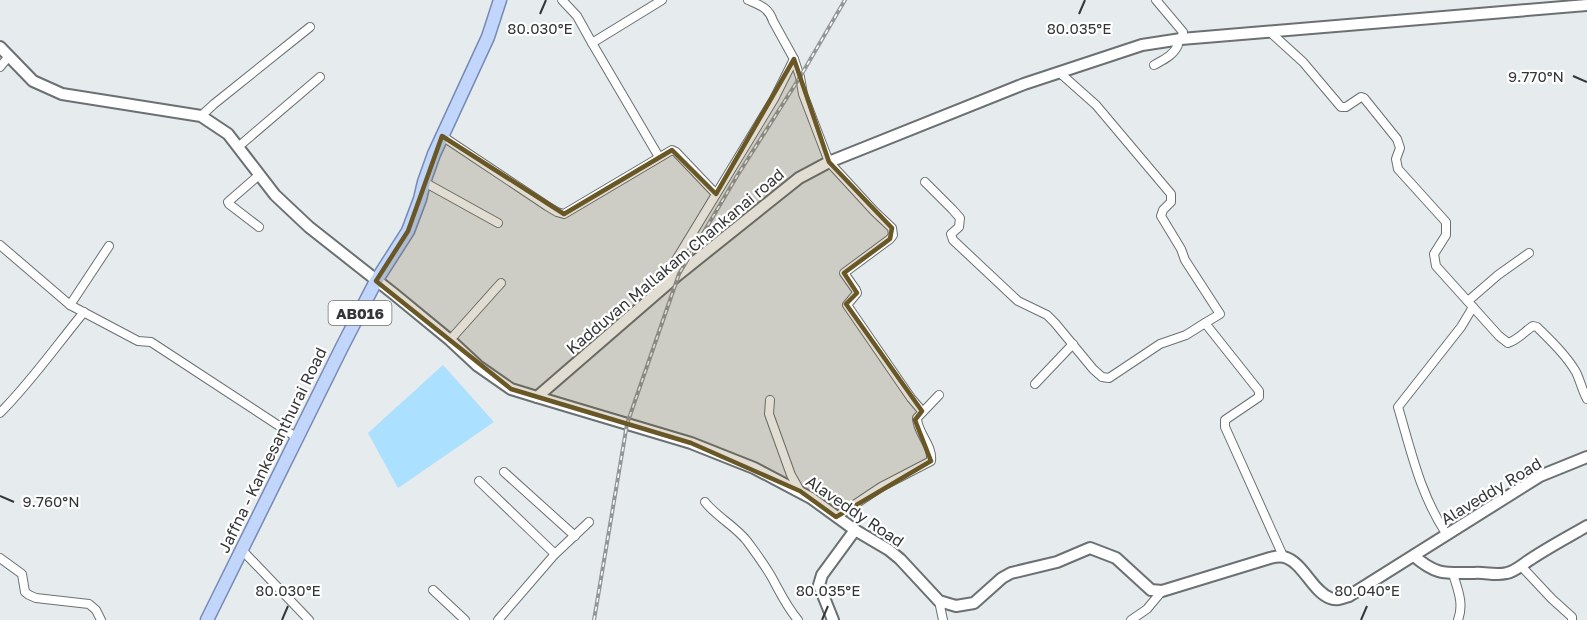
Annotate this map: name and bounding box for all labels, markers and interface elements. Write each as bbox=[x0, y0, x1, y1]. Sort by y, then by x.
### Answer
text: 80.030°E bbox=[507, 19, 573, 37]
text: 80.035°E bbox=[1047, 19, 1111, 37]
text: 9.770°N bbox=[1508, 67, 1564, 85]
street label: Kadduvan Mallakam Chankanai road bbox=[562, 164, 788, 358]
road number: AB016 bbox=[328, 301, 392, 325]
street label: Jaffna - Kankesanthurai Road bbox=[213, 344, 331, 556]
street label: Alaveddy Road bbox=[1437, 453, 1545, 529]
street label: Alaveddy Road bbox=[802, 471, 908, 551]
text: 9.760°N bbox=[22, 492, 80, 510]
text: 80.030°E bbox=[255, 581, 321, 599]
text: 80.035°E bbox=[796, 581, 860, 599]
text: 80.040°E bbox=[1334, 581, 1400, 599]

